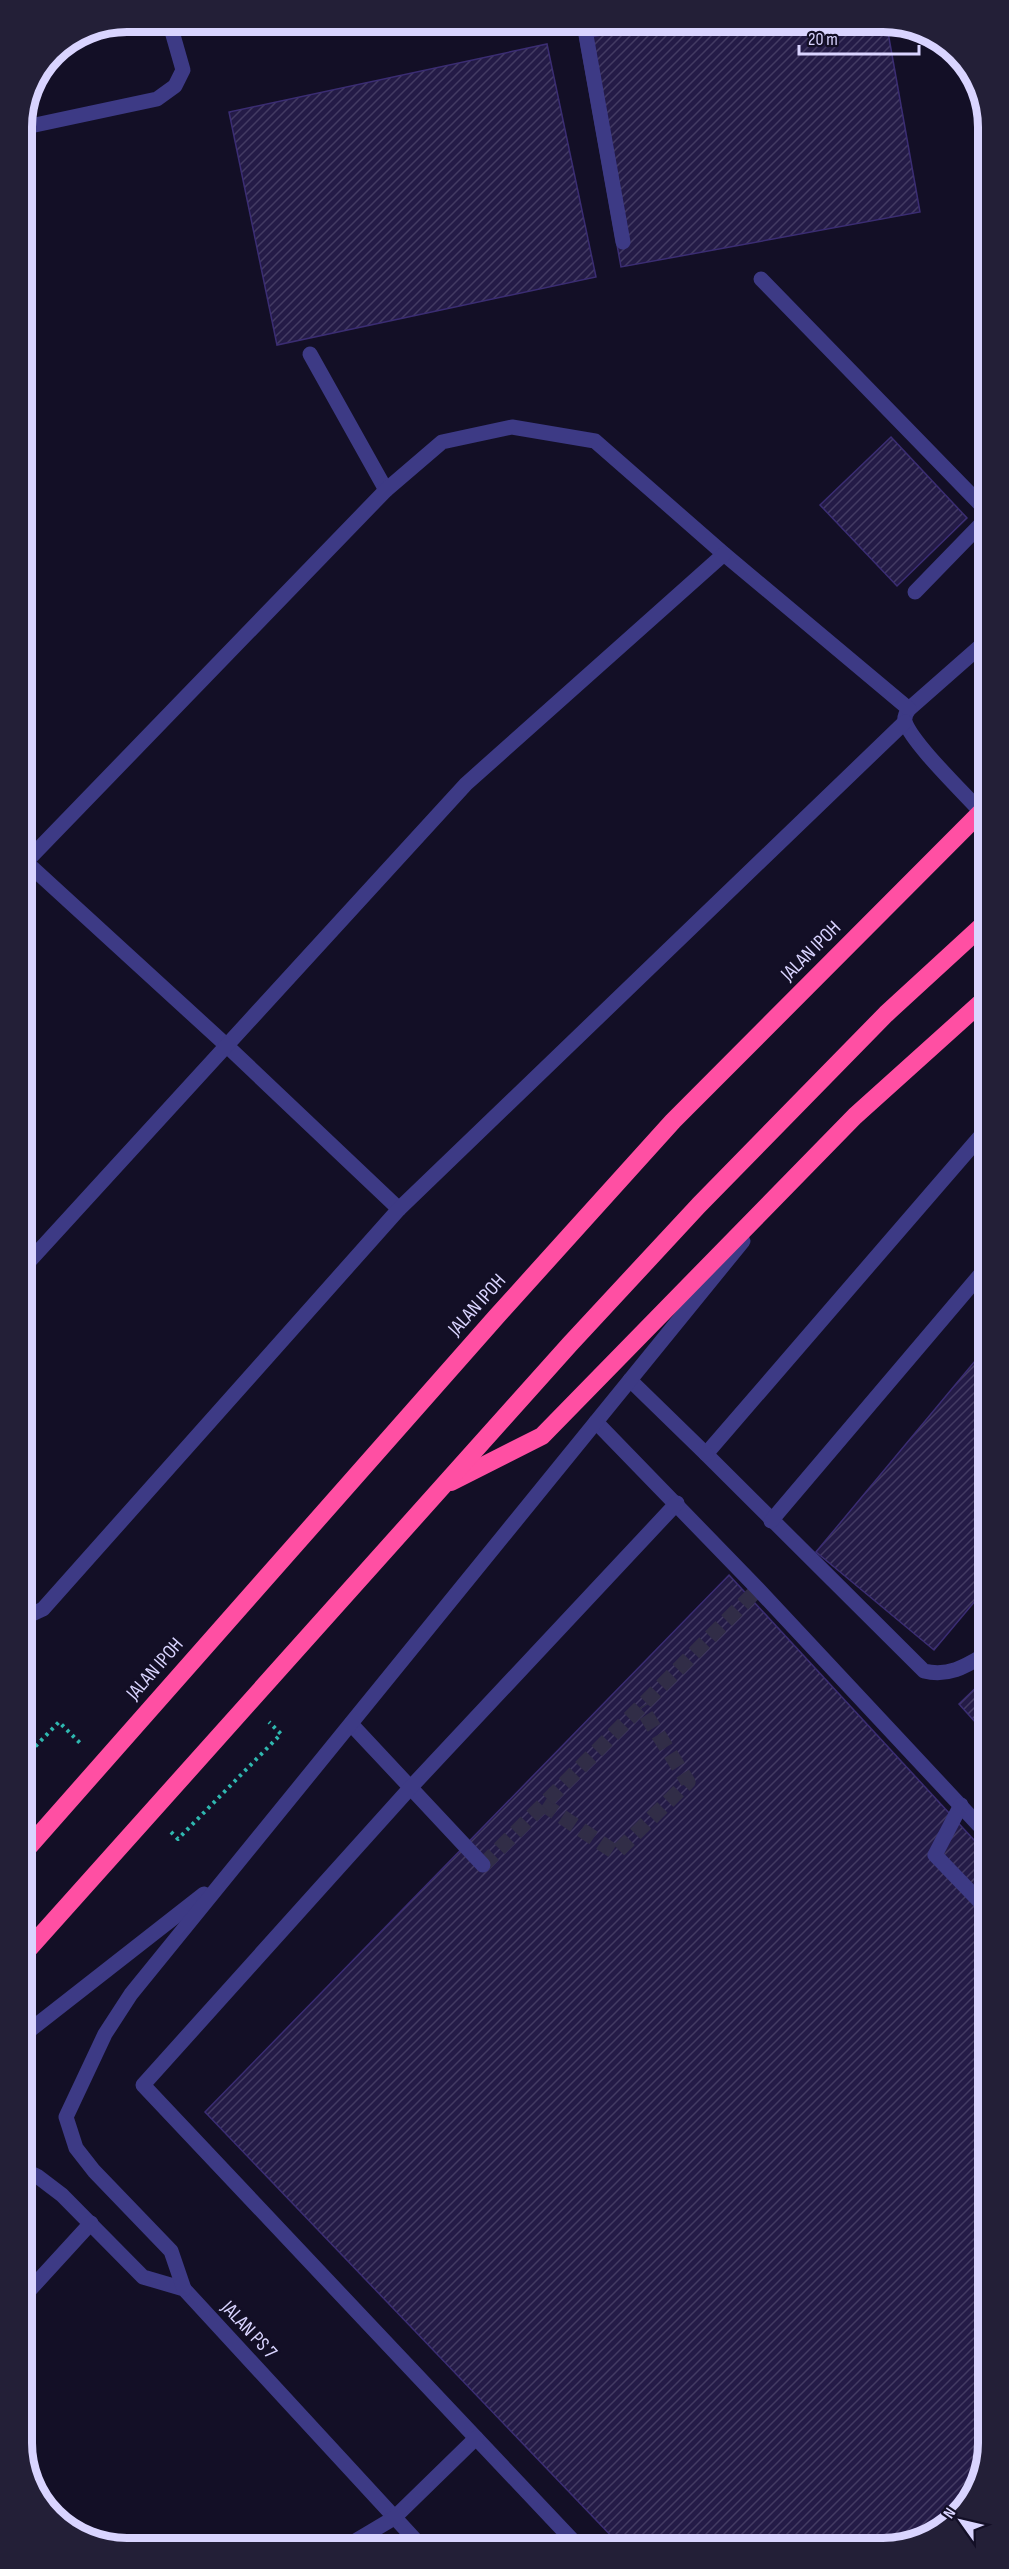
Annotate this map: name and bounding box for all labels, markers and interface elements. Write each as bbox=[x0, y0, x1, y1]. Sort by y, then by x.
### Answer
scale bar bbox=[799, 18, 919, 56]
text: 20 m bbox=[808, 29, 838, 50]
street label: JALAN IPOH bbox=[775, 916, 846, 987]
street label: JALAN IPOH bbox=[442, 1269, 511, 1342]
street label: JALAN IPOH bbox=[121, 1633, 189, 1706]
street label: JALAN PS 7 bbox=[216, 2295, 282, 2364]
north arrow bbox=[931, 2491, 991, 2551]
text: N bbox=[940, 2505, 960, 2522]

